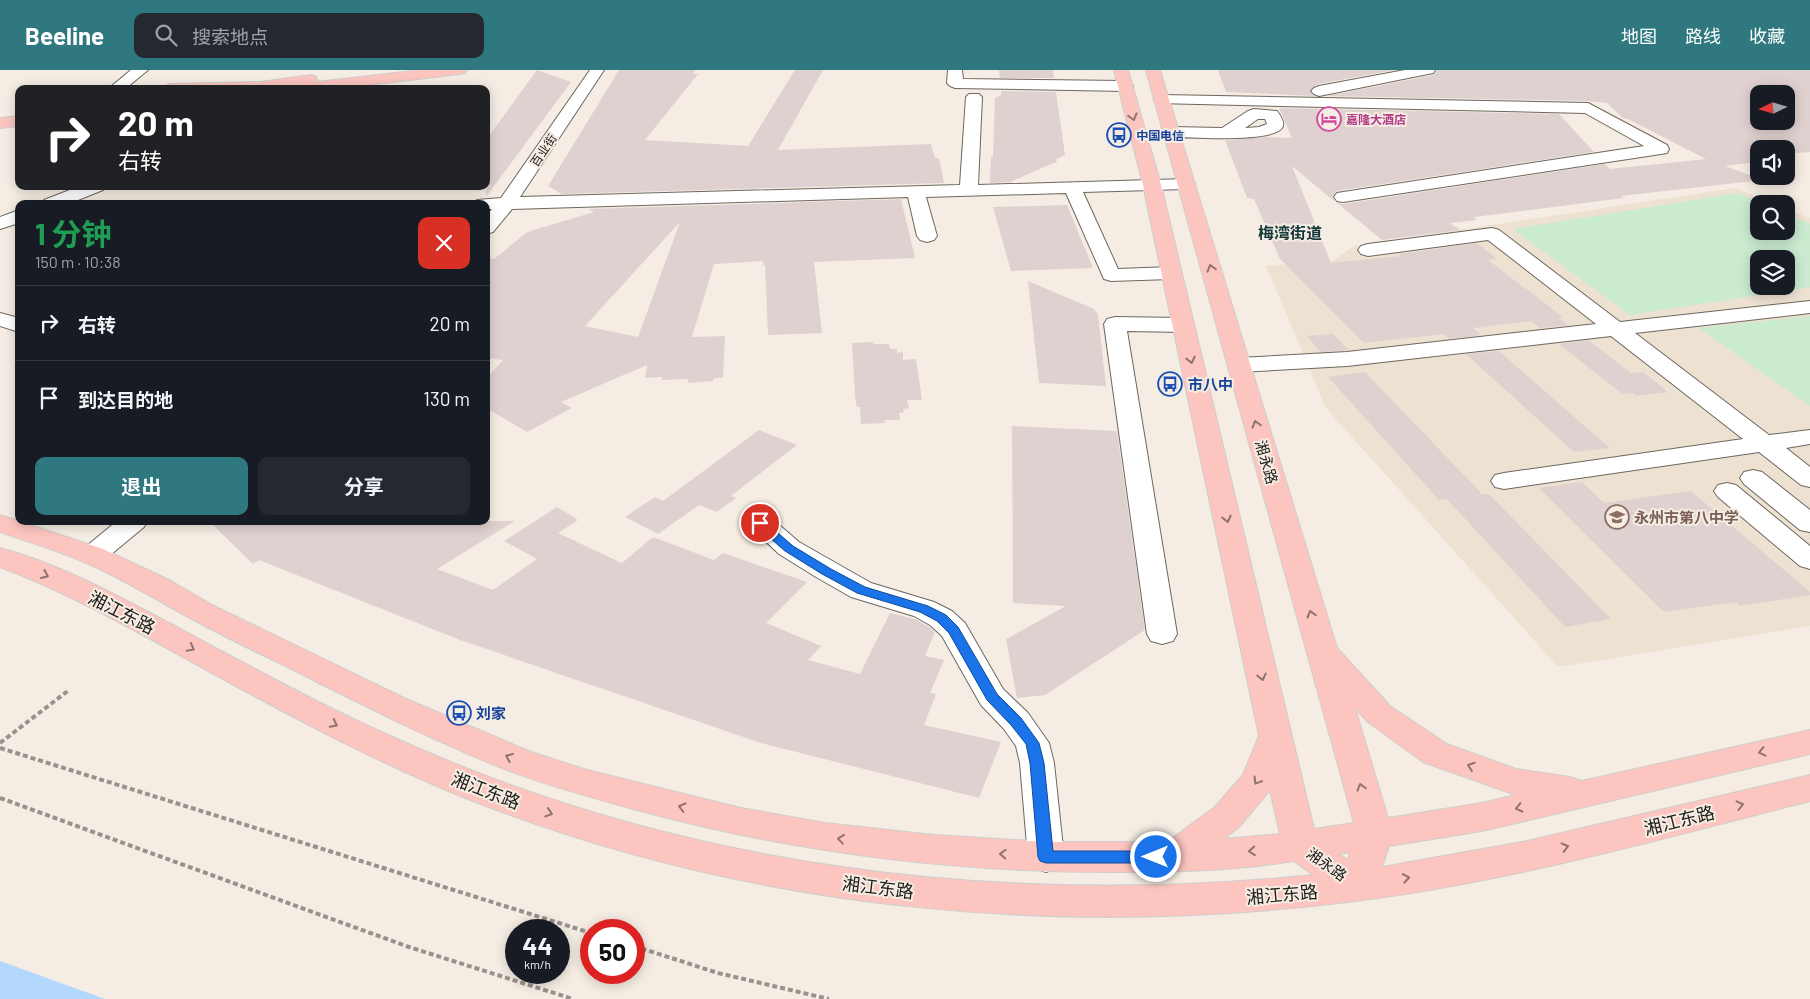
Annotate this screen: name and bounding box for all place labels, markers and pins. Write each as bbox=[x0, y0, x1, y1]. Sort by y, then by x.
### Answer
hotel icon: 嘉隆大酒店 bbox=[1316, 106, 1342, 132]
place label: 嘉隆大酒店 bbox=[1346, 112, 1406, 126]
bus stop icon: 中国电信 bbox=[1106, 122, 1132, 148]
place label: 中国电信 bbox=[1136, 128, 1184, 142]
bus stop icon: 市八中 bbox=[1157, 371, 1183, 397]
place label: 市八中 bbox=[1188, 375, 1233, 393]
pin bbox=[739, 502, 781, 544]
school or university icon: 永州市第八中学 bbox=[1604, 504, 1630, 530]
place label: 永州市第八中学 bbox=[1634, 508, 1739, 526]
bus stop icon: 刘家 bbox=[446, 700, 472, 726]
place label: 刘家 bbox=[476, 704, 506, 722]

